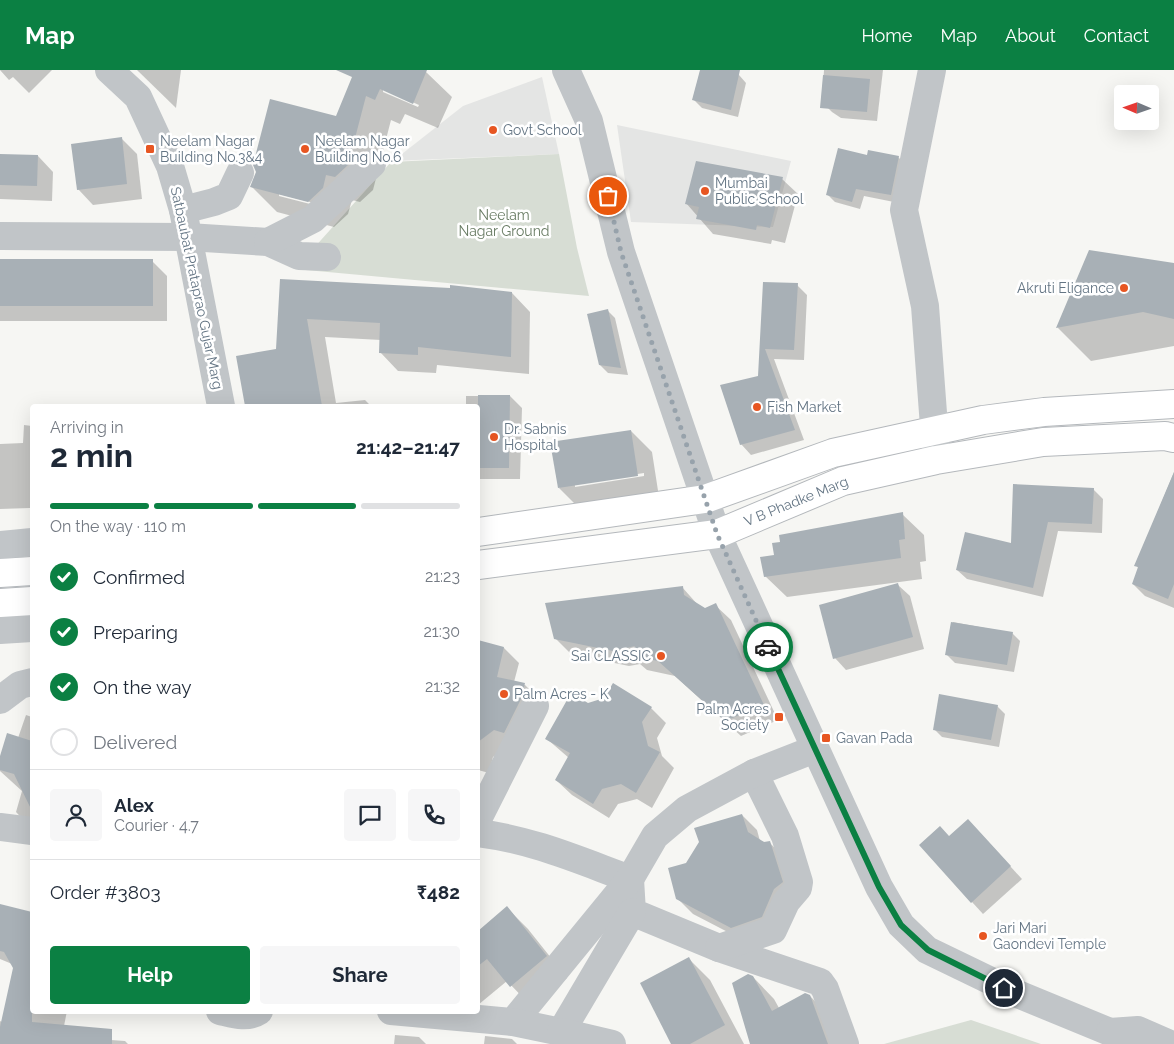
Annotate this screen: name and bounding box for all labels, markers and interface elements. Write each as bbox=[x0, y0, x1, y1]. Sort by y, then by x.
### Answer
text: Map bbox=[25, 21, 75, 50]
text: Home bbox=[861, 25, 912, 46]
text: Map bbox=[940, 25, 977, 46]
text: About bbox=[1005, 25, 1056, 46]
text: Contact bbox=[1084, 25, 1149, 46]
north arrow bbox=[1114, 85, 1159, 130]
map controls bbox=[1114, 85, 1159, 130]
place label: Govt School bbox=[503, 122, 582, 138]
marker: Govt School bbox=[487, 124, 499, 136]
place label: Neelam Nagar Building No.3&4 bbox=[160, 133, 263, 165]
place label: Neelam Nagar Building No.6 bbox=[315, 133, 410, 165]
marker: Neelam Nagar Building No.3&4 bbox=[144, 143, 156, 155]
marker: Neelam Nagar Building No.6 bbox=[299, 143, 311, 155]
pin bbox=[587, 175, 629, 217]
place label: Mumbai Public School bbox=[715, 175, 804, 207]
icon: bag bbox=[594, 182, 622, 210]
street label: Satbaubat Prataprao Gujar Marg bbox=[168, 185, 226, 391]
marker: Mumbai Public School bbox=[699, 185, 711, 197]
park label: Neelam Nagar Ground bbox=[458, 207, 550, 239]
place label: Akruti Eligance bbox=[1017, 280, 1114, 296]
marker: Akruti Eligance bbox=[1118, 282, 1130, 294]
place label: Fish Market bbox=[767, 399, 842, 415]
marker: Fish Market bbox=[751, 401, 763, 413]
text: Arriving in bbox=[50, 418, 124, 437]
place label: Dr. Sabnis Hospital bbox=[504, 421, 567, 453]
marker: Dr. Sabnis Hospital bbox=[488, 431, 500, 443]
text: 21:42–21:47 bbox=[356, 436, 460, 458]
text: 2 min bbox=[50, 437, 133, 474]
street label: V B Phadke Marg bbox=[742, 473, 850, 529]
text: On the way · 110 m bbox=[50, 517, 186, 536]
icon: check bbox=[50, 563, 78, 591]
text: Confirmed bbox=[93, 566, 185, 588]
text: 21:23 bbox=[425, 567, 460, 586]
icon: check bbox=[50, 618, 78, 646]
text: Preparing bbox=[93, 621, 178, 643]
text: 21:30 bbox=[423, 622, 460, 641]
courier bbox=[743, 622, 793, 672]
icon: car bbox=[754, 633, 782, 661]
place label: Sai CLASSIC bbox=[571, 648, 651, 664]
marker: Sai CLASSIC bbox=[655, 650, 667, 662]
icon: check bbox=[50, 673, 78, 701]
text: On the way bbox=[93, 676, 192, 698]
text: 21:32 bbox=[425, 677, 460, 696]
place label: Palm Acres - K bbox=[514, 686, 609, 702]
marker: Palm Acres - K bbox=[498, 688, 510, 700]
place label: Palm Acres Society bbox=[696, 701, 769, 733]
marker: Palm Acres Society bbox=[773, 711, 785, 723]
place label: Gavan Pada bbox=[836, 730, 913, 746]
text: Delivered bbox=[93, 731, 177, 753]
marker: Gavan Pada bbox=[820, 732, 832, 744]
button: person bbox=[50, 789, 102, 841]
button: chat bbox=[344, 789, 396, 841]
button: phone bbox=[408, 789, 460, 841]
text: Alex bbox=[114, 794, 154, 816]
text: Courier · 4.7 bbox=[114, 816, 199, 835]
text: Order #3803 bbox=[50, 881, 161, 903]
text: ₹482 bbox=[417, 881, 460, 903]
place label: Jari Mari Gaondevi Temple bbox=[993, 920, 1106, 952]
marker: Jari Mari Gaondevi Temple bbox=[977, 930, 989, 942]
button: Help bbox=[50, 946, 250, 1004]
button: Share bbox=[260, 946, 460, 1004]
pin bbox=[983, 967, 1025, 1009]
icon: home bbox=[990, 974, 1018, 1002]

